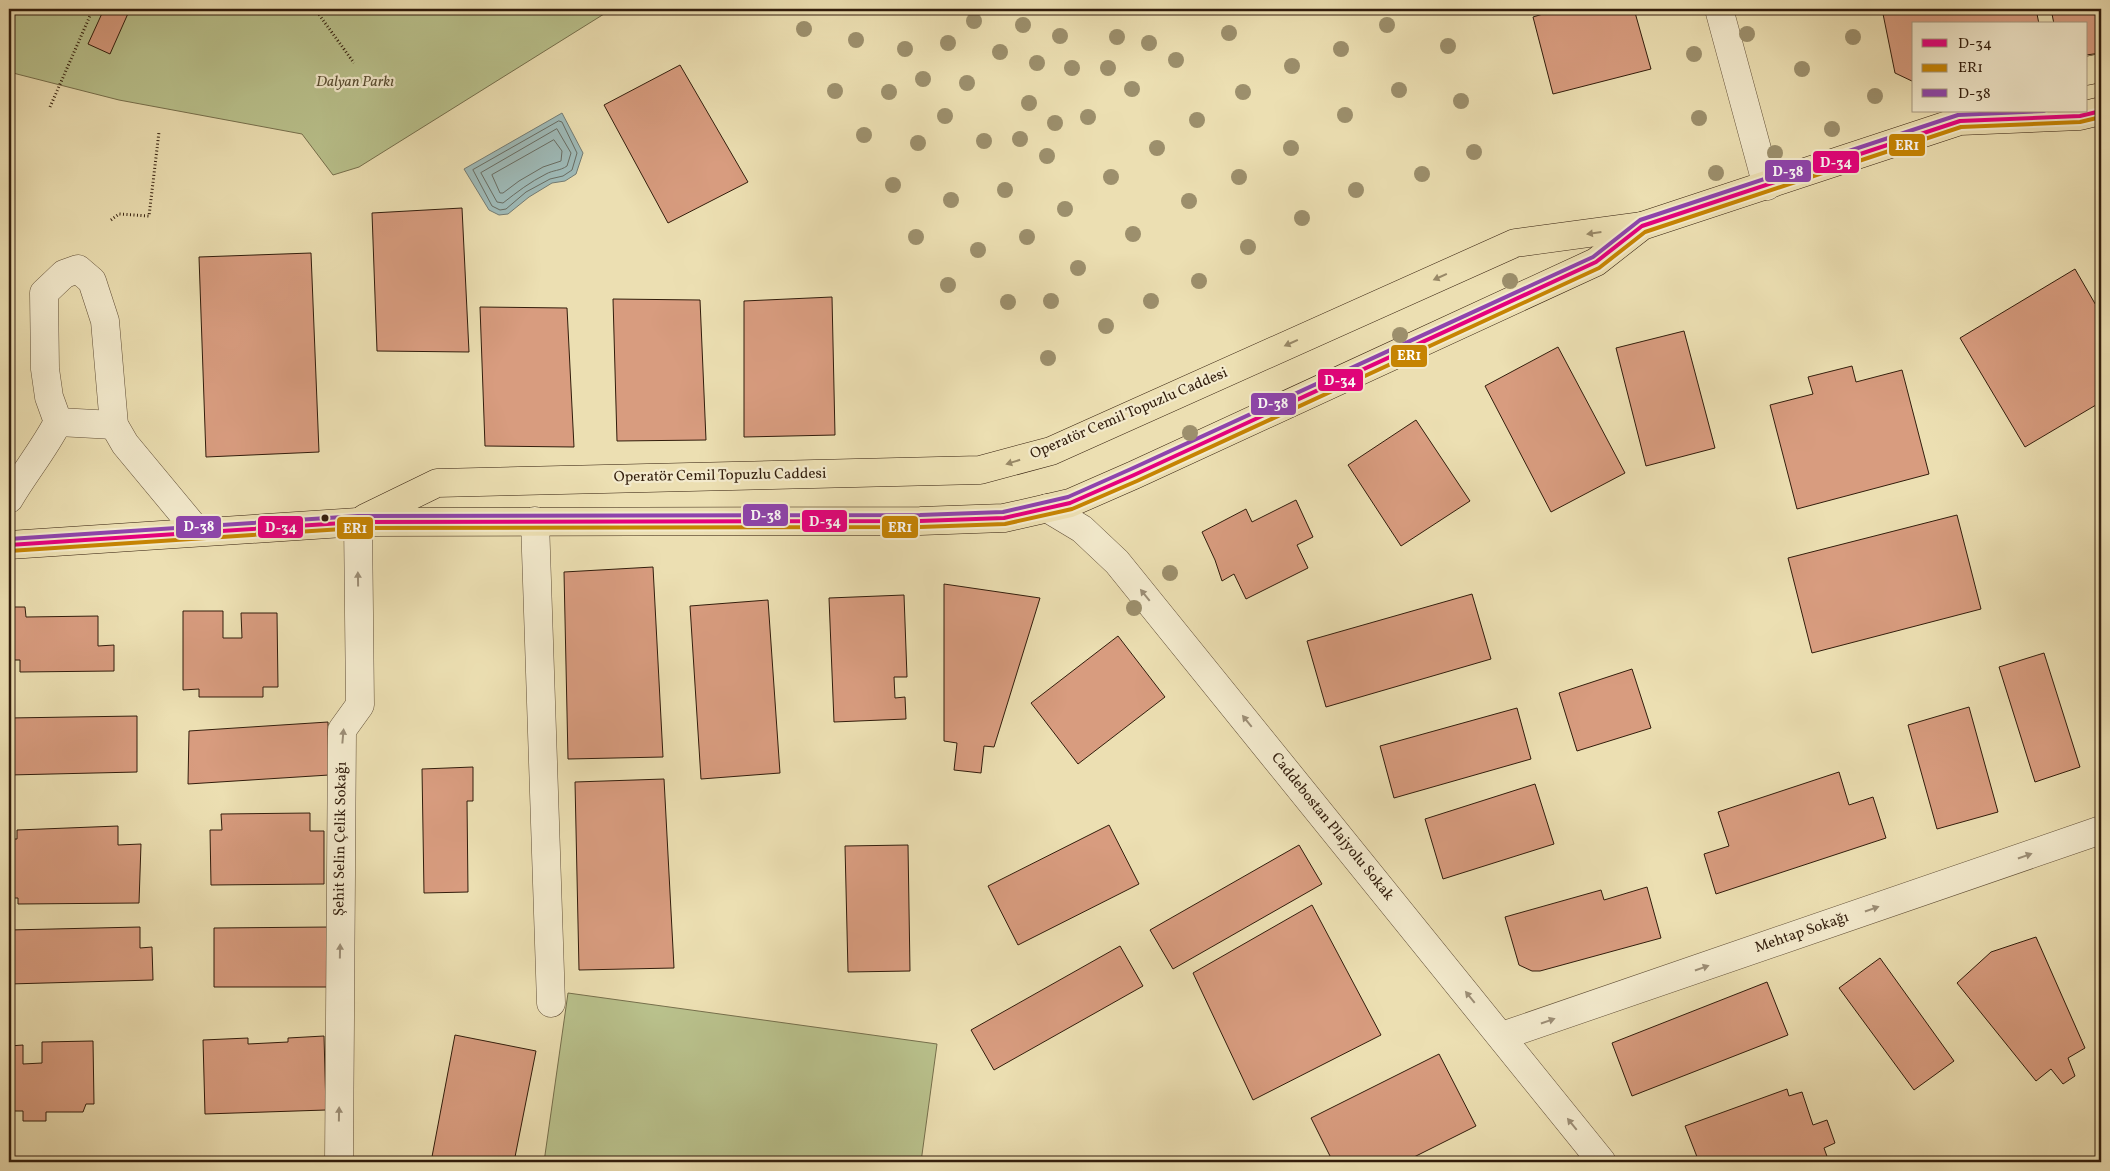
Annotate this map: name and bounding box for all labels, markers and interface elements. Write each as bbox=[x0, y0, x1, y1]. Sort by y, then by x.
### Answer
legend bbox=[1912, 22, 2088, 112]
text: D-34 bbox=[1958, 34, 1992, 55]
text: ER1 bbox=[1958, 58, 1983, 79]
park label: Dalyan Parkı bbox=[316, 72, 394, 93]
text: D-38 bbox=[1958, 84, 1991, 105]
line badge: ER1 bbox=[1888, 133, 1926, 157]
text: ER1 bbox=[1895, 137, 1919, 156]
line badge: D-34 bbox=[1812, 150, 1860, 174]
text: D-34 bbox=[1820, 154, 1852, 173]
line badge: D-38 bbox=[1764, 159, 1812, 183]
text: D-38 bbox=[1773, 163, 1803, 182]
one-way arrow bbox=[1586, 229, 1602, 237]
one-way arrow bbox=[1433, 274, 1447, 282]
one-way arrow bbox=[1284, 340, 1298, 348]
line badge: ER1 bbox=[1390, 344, 1428, 368]
text: ER1 bbox=[1397, 347, 1421, 366]
street label: Operatör Cemil Topuzlu Caddesi bbox=[1027, 363, 1231, 465]
line badge: D-34 bbox=[1317, 368, 1364, 392]
text: D-34 bbox=[1324, 372, 1356, 391]
line badge: D-38 bbox=[1250, 392, 1297, 416]
text: D-38 bbox=[1258, 395, 1288, 414]
one-way arrow bbox=[1006, 459, 1021, 467]
street label: Operatör Cemil Topuzlu Caddesi bbox=[613, 464, 827, 488]
line badge: D-38 bbox=[742, 503, 789, 527]
text: D-38 bbox=[751, 507, 781, 526]
line badge: D-34 bbox=[801, 509, 848, 533]
unlabelled marker bbox=[320, 513, 330, 523]
text: D-34 bbox=[809, 513, 841, 532]
line badge: D-38 bbox=[175, 515, 222, 539]
line badge: D-34 bbox=[257, 515, 304, 539]
line badge: ER1 bbox=[881, 515, 919, 539]
line badge: ER1 bbox=[336, 516, 374, 540]
text: D-38 bbox=[184, 518, 214, 537]
text: D-34 bbox=[265, 519, 297, 538]
text: ER1 bbox=[888, 519, 912, 538]
text: ER1 bbox=[343, 520, 367, 539]
one-way arrow bbox=[354, 571, 362, 587]
one-way arrow bbox=[1139, 589, 1150, 602]
one-way arrow bbox=[1242, 715, 1253, 728]
one-way arrow bbox=[339, 728, 347, 744]
street label: Caddebostan Plajyolu Sokak bbox=[1266, 748, 1398, 906]
street label: Şehit Selin Çelik Sokağı bbox=[329, 762, 353, 916]
one-way arrow bbox=[2018, 852, 2033, 860]
one-way arrow bbox=[1864, 905, 1879, 912]
street label: Mehtap Sokağı bbox=[1752, 907, 1852, 959]
one-way arrow bbox=[336, 943, 344, 959]
one-way arrow bbox=[1694, 964, 1709, 971]
one-way arrow bbox=[1465, 991, 1476, 1004]
one-way arrow bbox=[1541, 1016, 1556, 1024]
one-way arrow bbox=[335, 1105, 343, 1121]
one-way arrow bbox=[1566, 1118, 1577, 1131]

